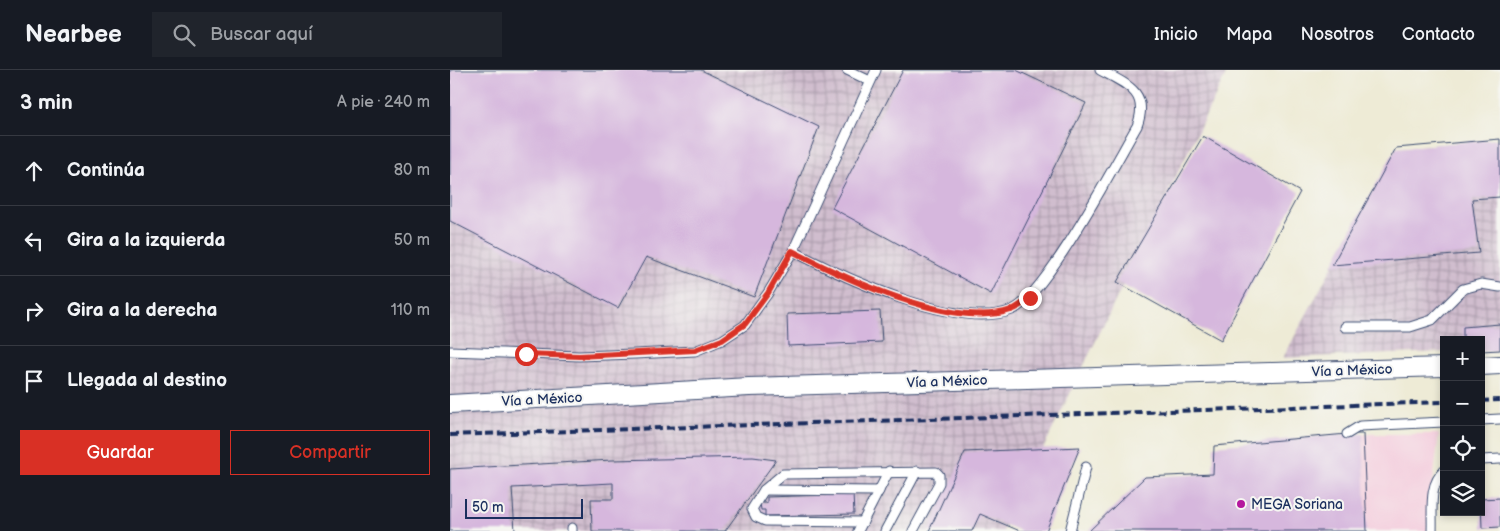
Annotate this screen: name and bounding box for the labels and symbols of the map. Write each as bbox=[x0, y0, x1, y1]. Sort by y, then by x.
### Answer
route end bbox=[1019, 287, 1042, 310]
route start bbox=[515, 343, 538, 366]
street label: Vía a México bbox=[1311, 361, 1393, 380]
street label: Vía a México bbox=[906, 372, 988, 391]
street label: Vía a México bbox=[501, 389, 583, 410]
scale bar bbox=[465, 496, 582, 519]
place label: MEGA Soriana bbox=[1251, 496, 1343, 513]
marker: MEGA Soriana bbox=[1235, 498, 1247, 510]

